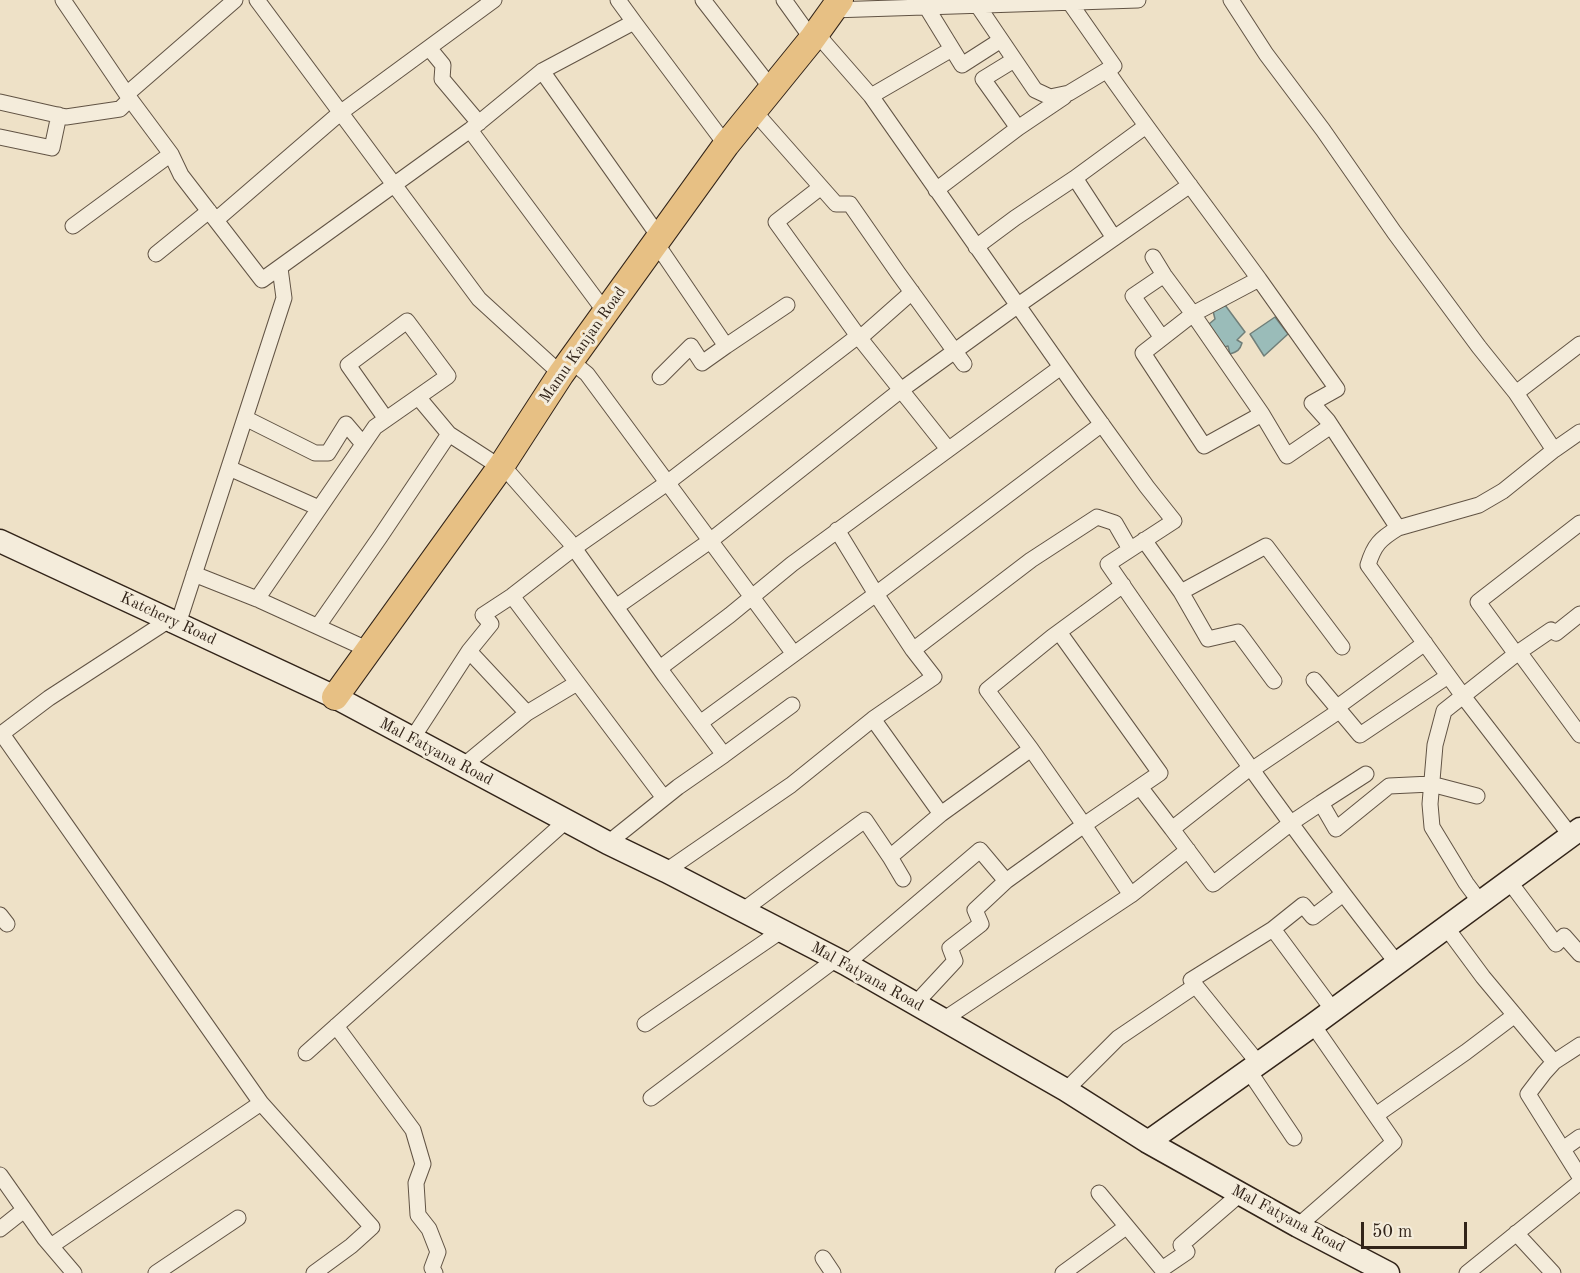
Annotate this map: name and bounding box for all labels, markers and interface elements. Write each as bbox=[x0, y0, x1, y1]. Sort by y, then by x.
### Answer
street label: Mamu Kanjan Road bbox=[536, 283, 630, 407]
street label: Katchery Road bbox=[117, 588, 219, 650]
street label: Mal Fatyana Road bbox=[376, 714, 496, 790]
street label: Mal Fatyana Road bbox=[807, 938, 927, 1016]
street label: Mal Fatyana Road bbox=[1228, 1181, 1348, 1257]
scale bar bbox=[1364, 1210, 1470, 1248]
text: 50 m bbox=[1372, 1223, 1412, 1241]

